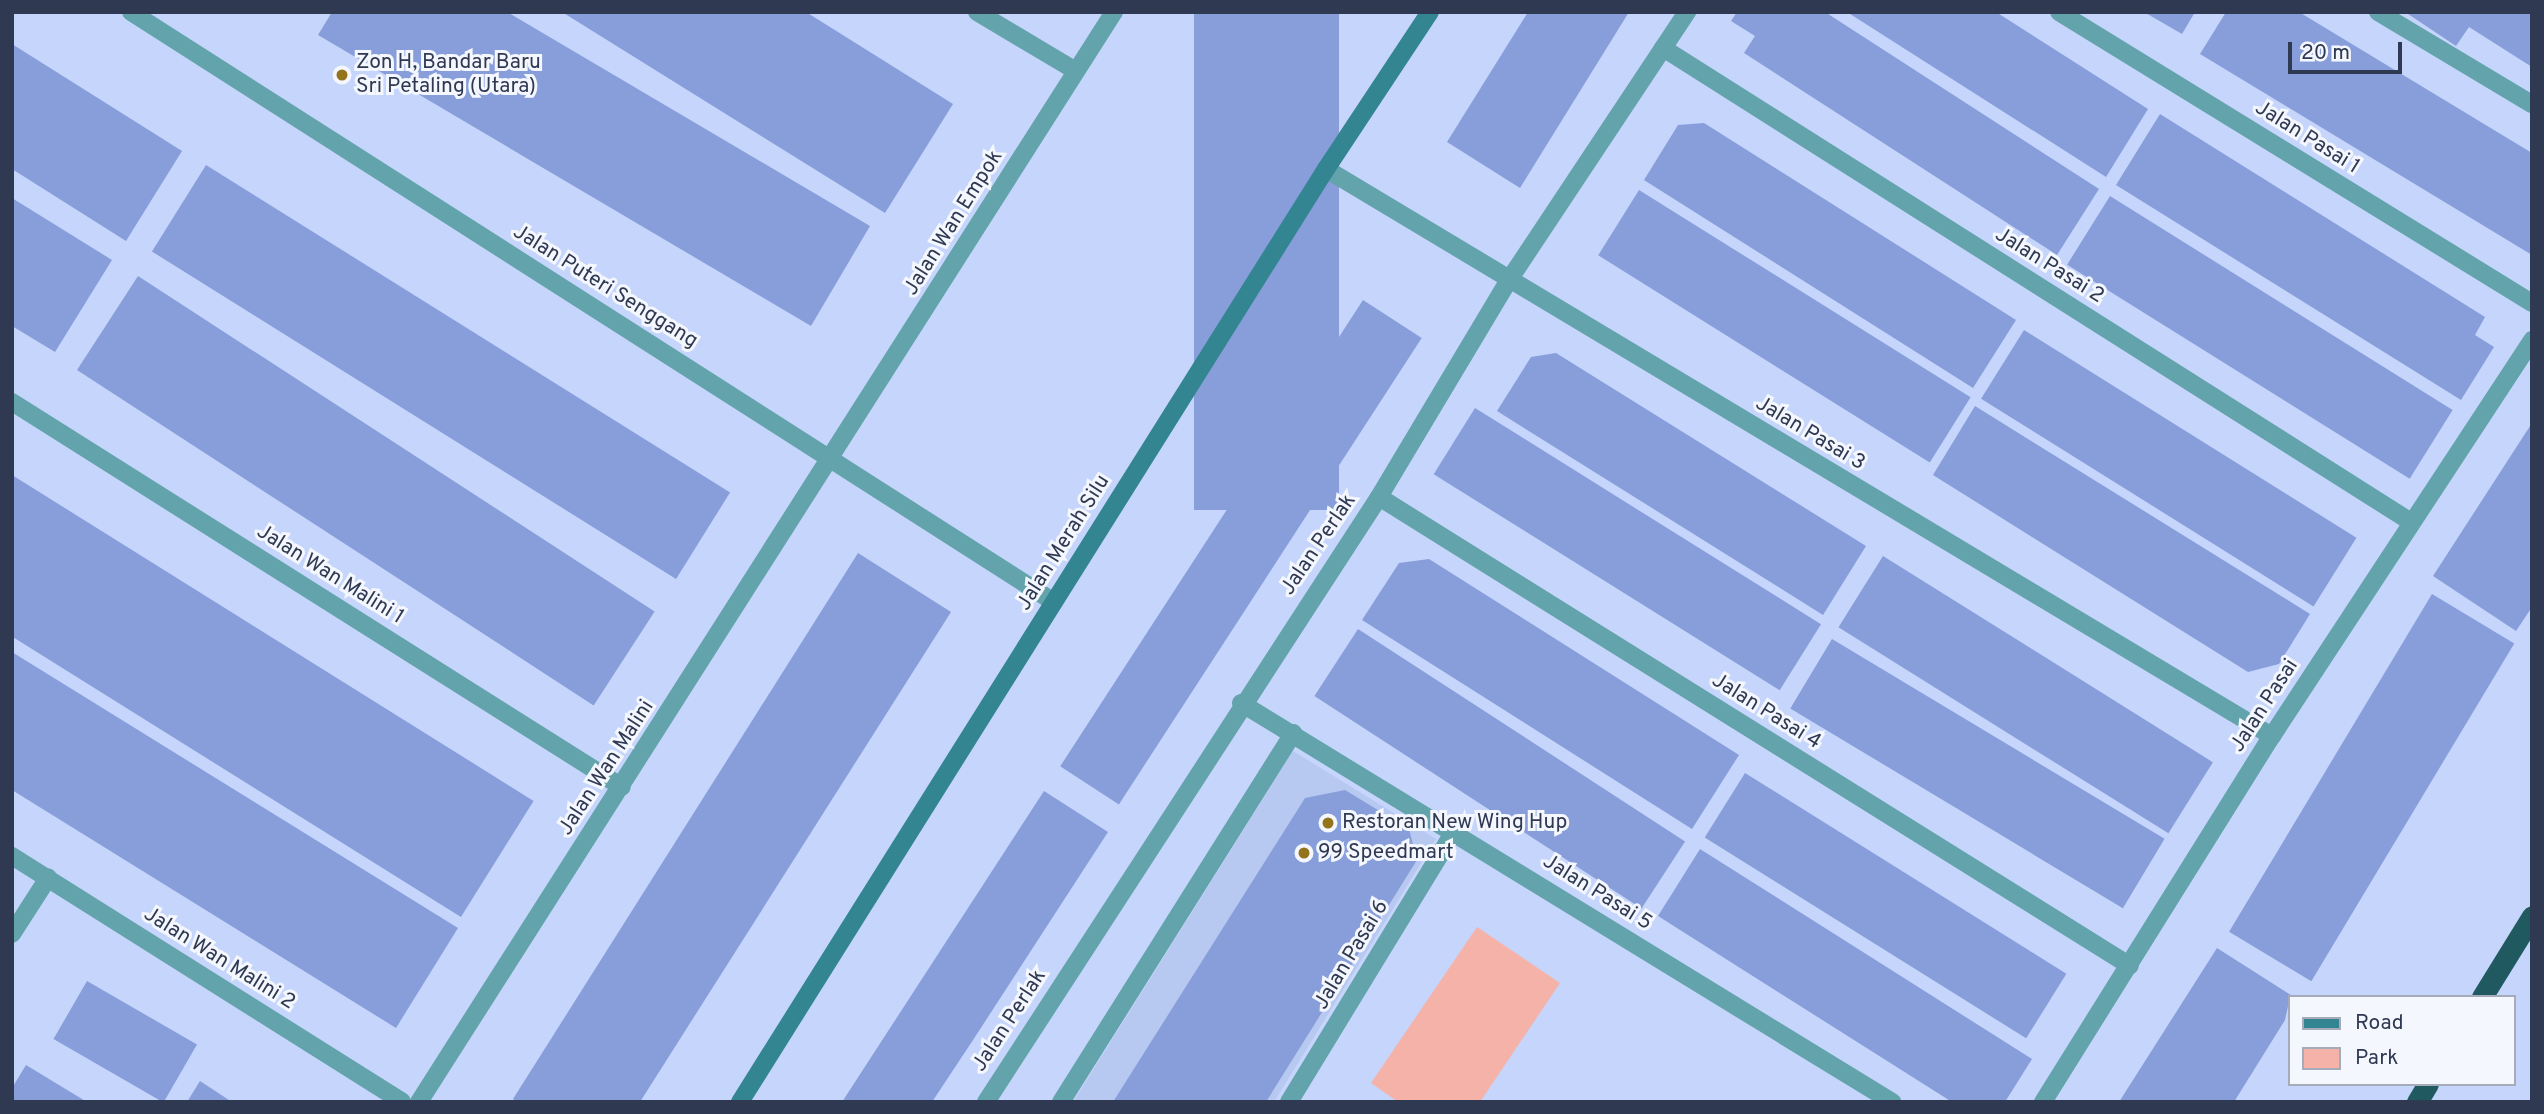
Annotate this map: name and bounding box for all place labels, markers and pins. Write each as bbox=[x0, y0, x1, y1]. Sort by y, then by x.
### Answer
place label: Zon H, Bandar Baru Sri Petaling (Utara) bbox=[356, 50, 541, 100]
marker: Zon H, Bandar Baru Sri Petaling (Utara) bbox=[334, 67, 350, 83]
place label: Restoran New Wing Hup bbox=[1342, 810, 1568, 836]
marker: Restoran New Wing Hup bbox=[1320, 815, 1336, 831]
place label: 99 Speedmart bbox=[1318, 840, 1454, 866]
marker: 99 Speedmart bbox=[1296, 845, 1312, 861]

